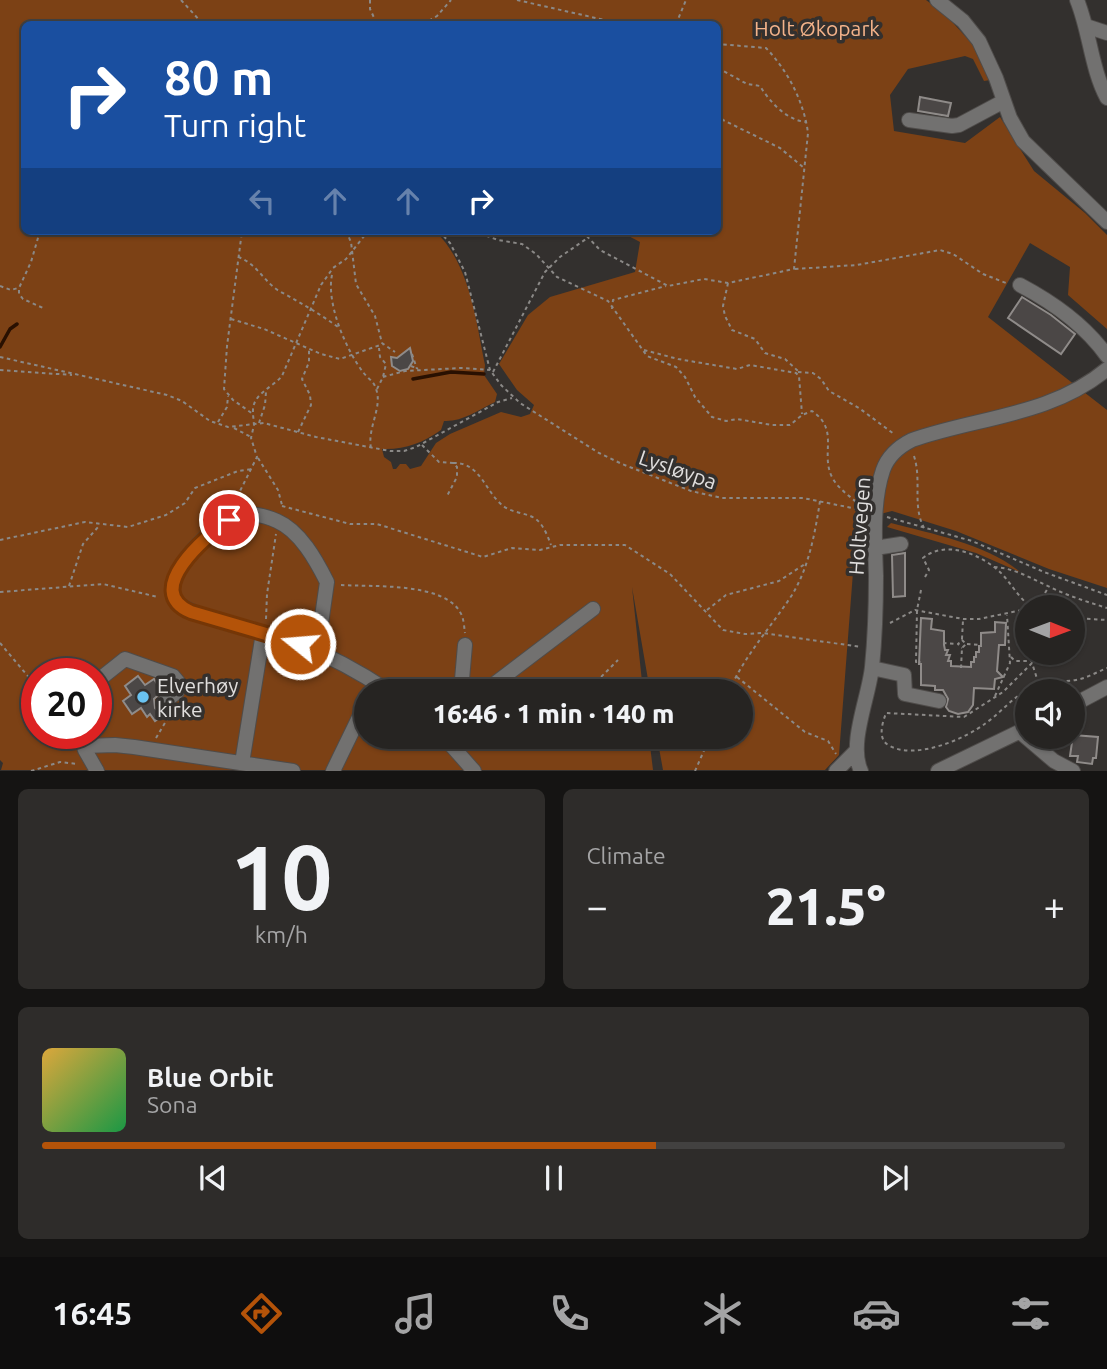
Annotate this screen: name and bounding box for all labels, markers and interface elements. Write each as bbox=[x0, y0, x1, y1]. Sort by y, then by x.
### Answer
park label: Holt Økopark bbox=[754, 16, 880, 40]
icon: right bbox=[49, 49, 140, 140]
text: 80 m bbox=[164, 49, 273, 104]
text: Turn right bbox=[164, 107, 306, 143]
icon: left bbox=[243, 182, 281, 220]
icon: ahead bbox=[316, 182, 354, 220]
icon: ahead bbox=[389, 182, 427, 220]
icon: right bbox=[462, 182, 500, 220]
street label: Lysløypa bbox=[636, 445, 720, 493]
street label: Holtvegen bbox=[844, 476, 874, 576]
pin bbox=[199, 490, 259, 550]
icon: arrive bbox=[210, 501, 248, 539]
north arrow bbox=[1015, 595, 1085, 665]
map controls bbox=[1015, 595, 1085, 749]
position arrow bbox=[263, 607, 337, 681]
speed limit sign: 20 bbox=[21, 658, 112, 749]
place label: Elverhøy kirke bbox=[157, 673, 238, 721]
button: sound bbox=[1015, 679, 1085, 749]
marker: Elverhøy kirke bbox=[135, 689, 151, 705]
text: 16:46 · 1 min · 140 m bbox=[433, 699, 674, 728]
text: 10 bbox=[230, 825, 333, 927]
text: Climate bbox=[587, 843, 666, 868]
text: 21.5° bbox=[766, 877, 886, 935]
text: − bbox=[587, 885, 608, 927]
text: + bbox=[1044, 885, 1065, 927]
text: km/h bbox=[255, 922, 308, 947]
text: Blue Orbit bbox=[147, 1063, 274, 1092]
text: Sona bbox=[147, 1092, 197, 1117]
icon: previous bbox=[194, 1159, 232, 1197]
icon: pause bbox=[535, 1159, 573, 1197]
icon: next bbox=[876, 1159, 914, 1197]
icon: directions bbox=[237, 1289, 286, 1338]
icon: music bbox=[391, 1289, 440, 1338]
icon: phone bbox=[545, 1289, 594, 1338]
icon: climate bbox=[698, 1289, 747, 1338]
icon: car bbox=[852, 1289, 901, 1338]
icon: filters bbox=[1006, 1289, 1055, 1338]
text: 16:45 bbox=[52, 1295, 132, 1331]

